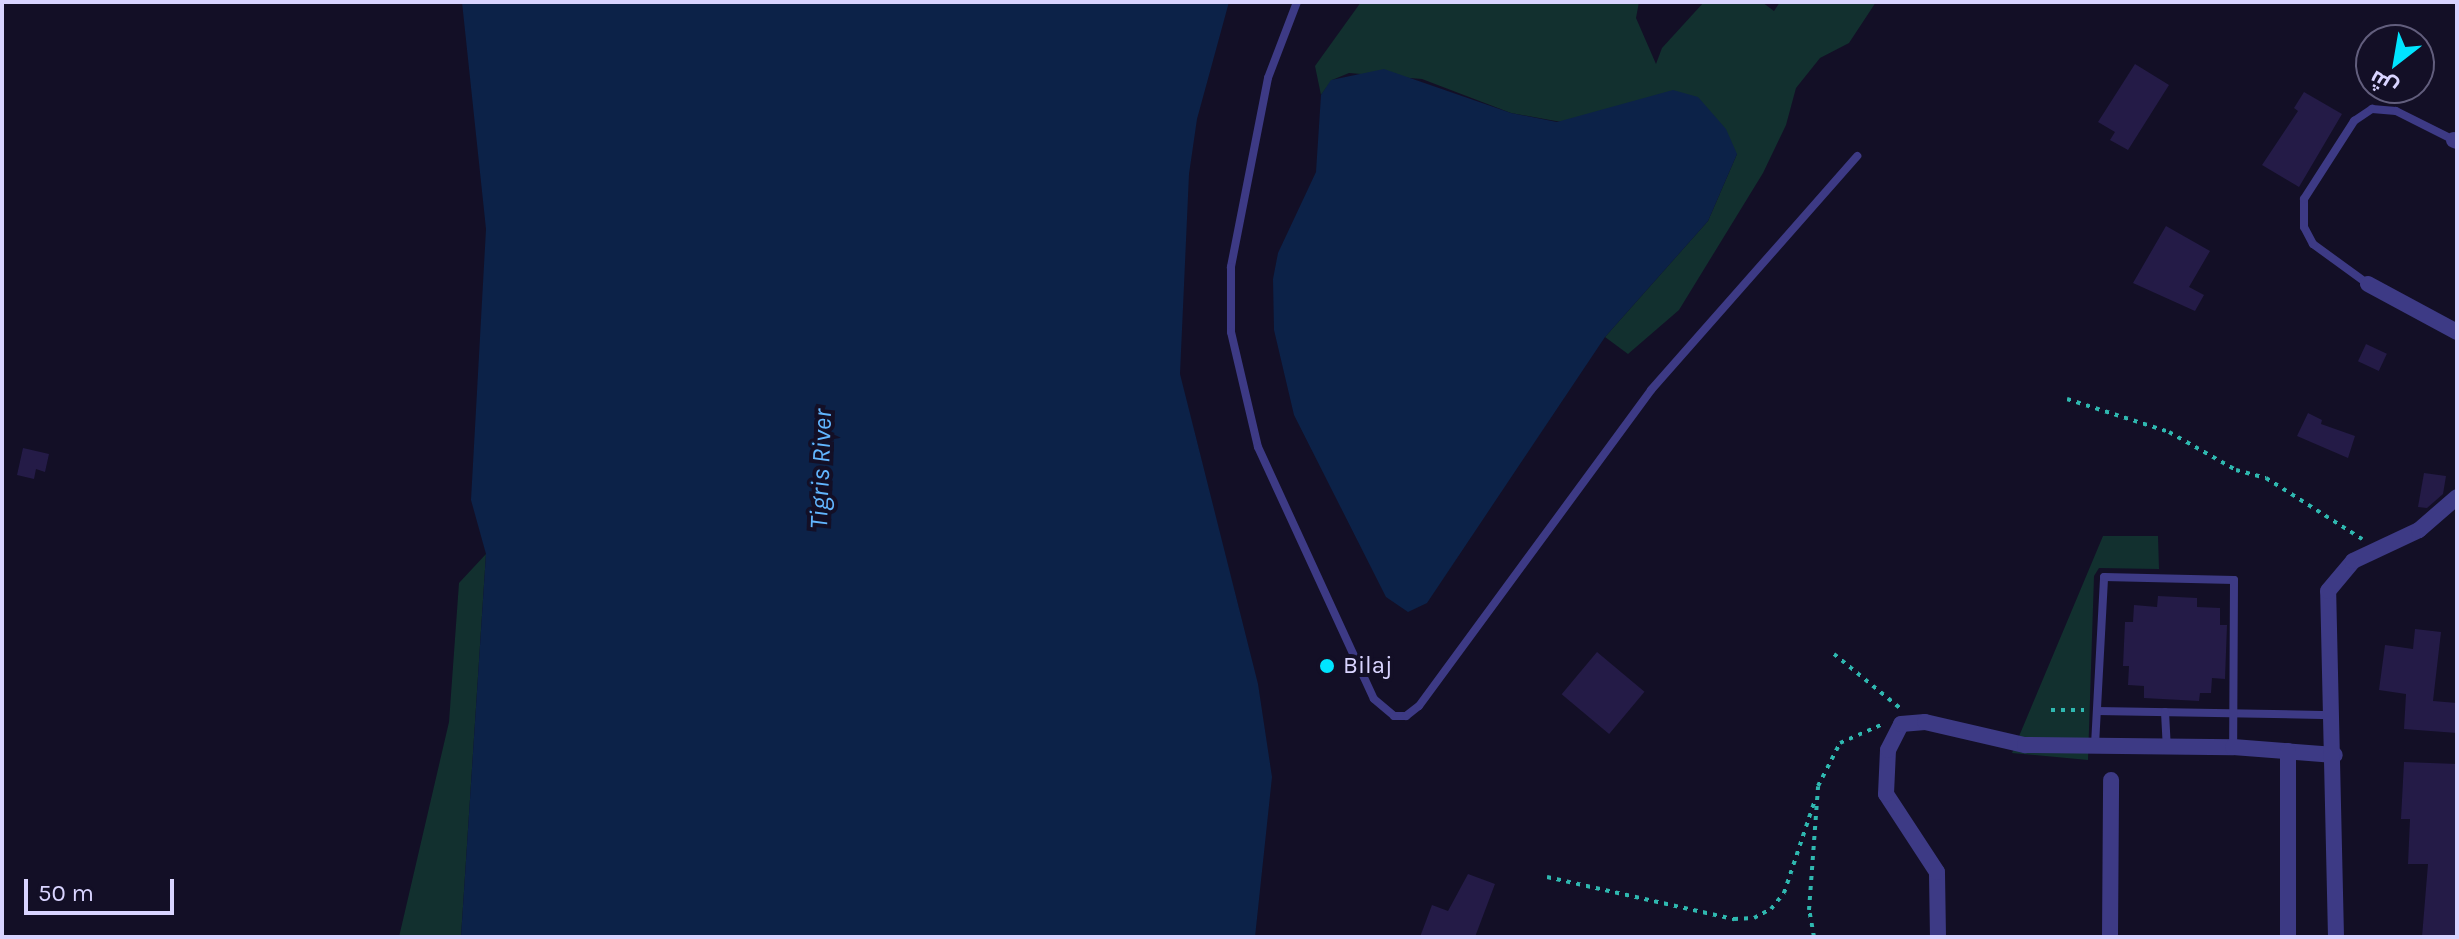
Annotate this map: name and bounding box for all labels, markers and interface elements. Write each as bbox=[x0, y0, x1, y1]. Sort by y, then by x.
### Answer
north arrow bbox=[2355, 24, 2435, 104]
text: ش bbox=[2365, 64, 2402, 101]
water label: Tigris River bbox=[803, 409, 839, 529]
place label: Bilaj bbox=[1343, 652, 1393, 680]
marker: Bilaj bbox=[1318, 657, 1336, 675]
scale bar bbox=[28, 863, 178, 913]
text: 50 m bbox=[38, 879, 94, 907]

